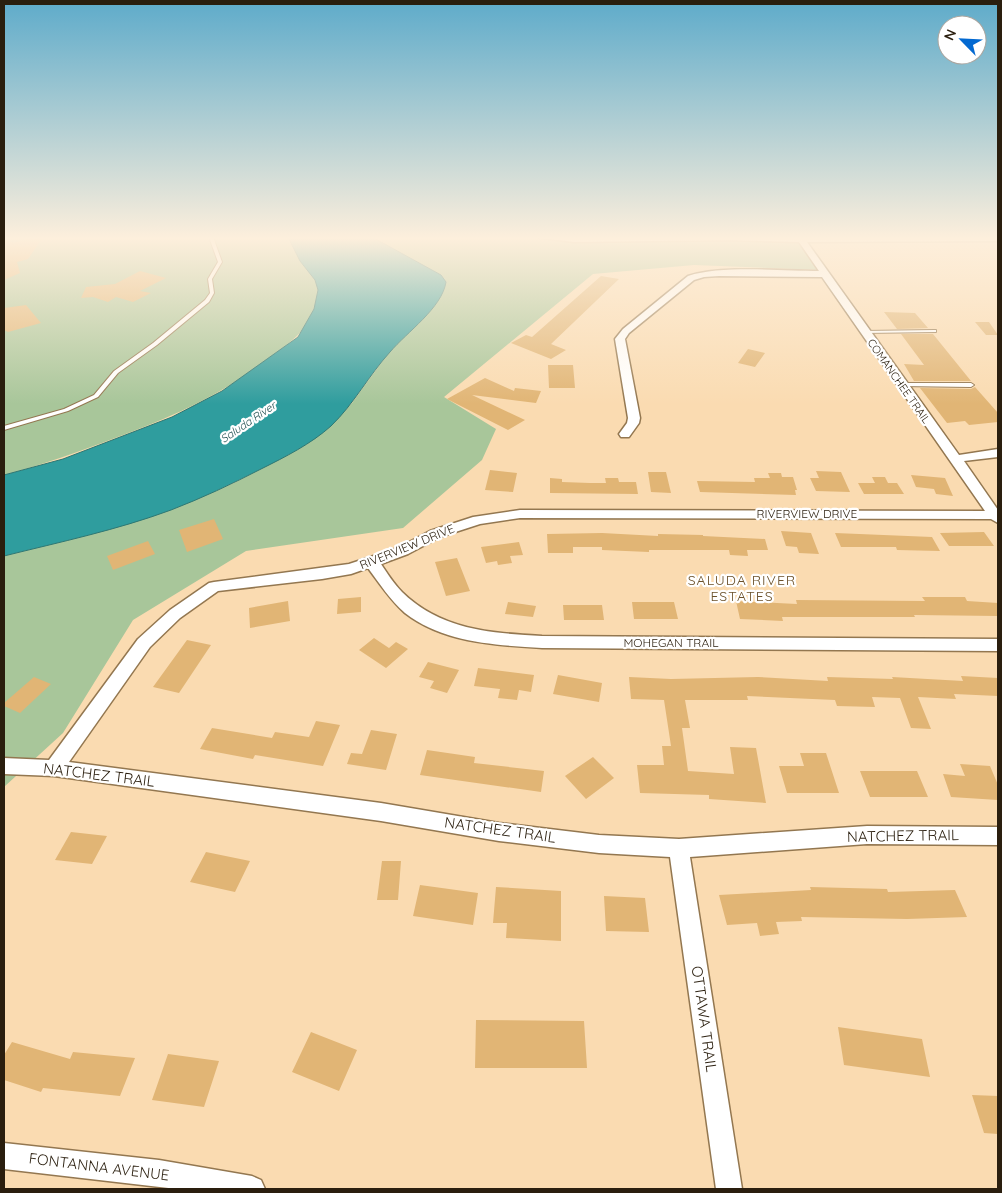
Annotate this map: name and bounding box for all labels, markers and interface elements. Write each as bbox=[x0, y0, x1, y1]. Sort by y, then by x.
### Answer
north arrow bbox=[937, 15, 987, 65]
text: N bbox=[940, 26, 960, 43]
street label: COMANCHEE TRAIL bbox=[865, 336, 934, 426]
water label: Saluda River bbox=[218, 397, 280, 446]
street label: RIVERVIEW DRIVE bbox=[757, 506, 858, 521]
street label: RIVERVIEW DRIVE bbox=[357, 521, 457, 572]
district label: SALUDA RIVER ESTATES bbox=[688, 571, 796, 605]
street label: MOHEGAN TRAIL bbox=[623, 635, 719, 650]
street label: NATCHEZ TRAIL bbox=[42, 758, 156, 791]
street label: NATCHEZ TRAIL bbox=[443, 812, 557, 847]
street label: NATCHEZ TRAIL bbox=[847, 825, 959, 846]
street label: OTTAWA TRAIL bbox=[688, 965, 721, 1073]
street label: FONTANNA AVENUE bbox=[28, 1148, 170, 1185]

